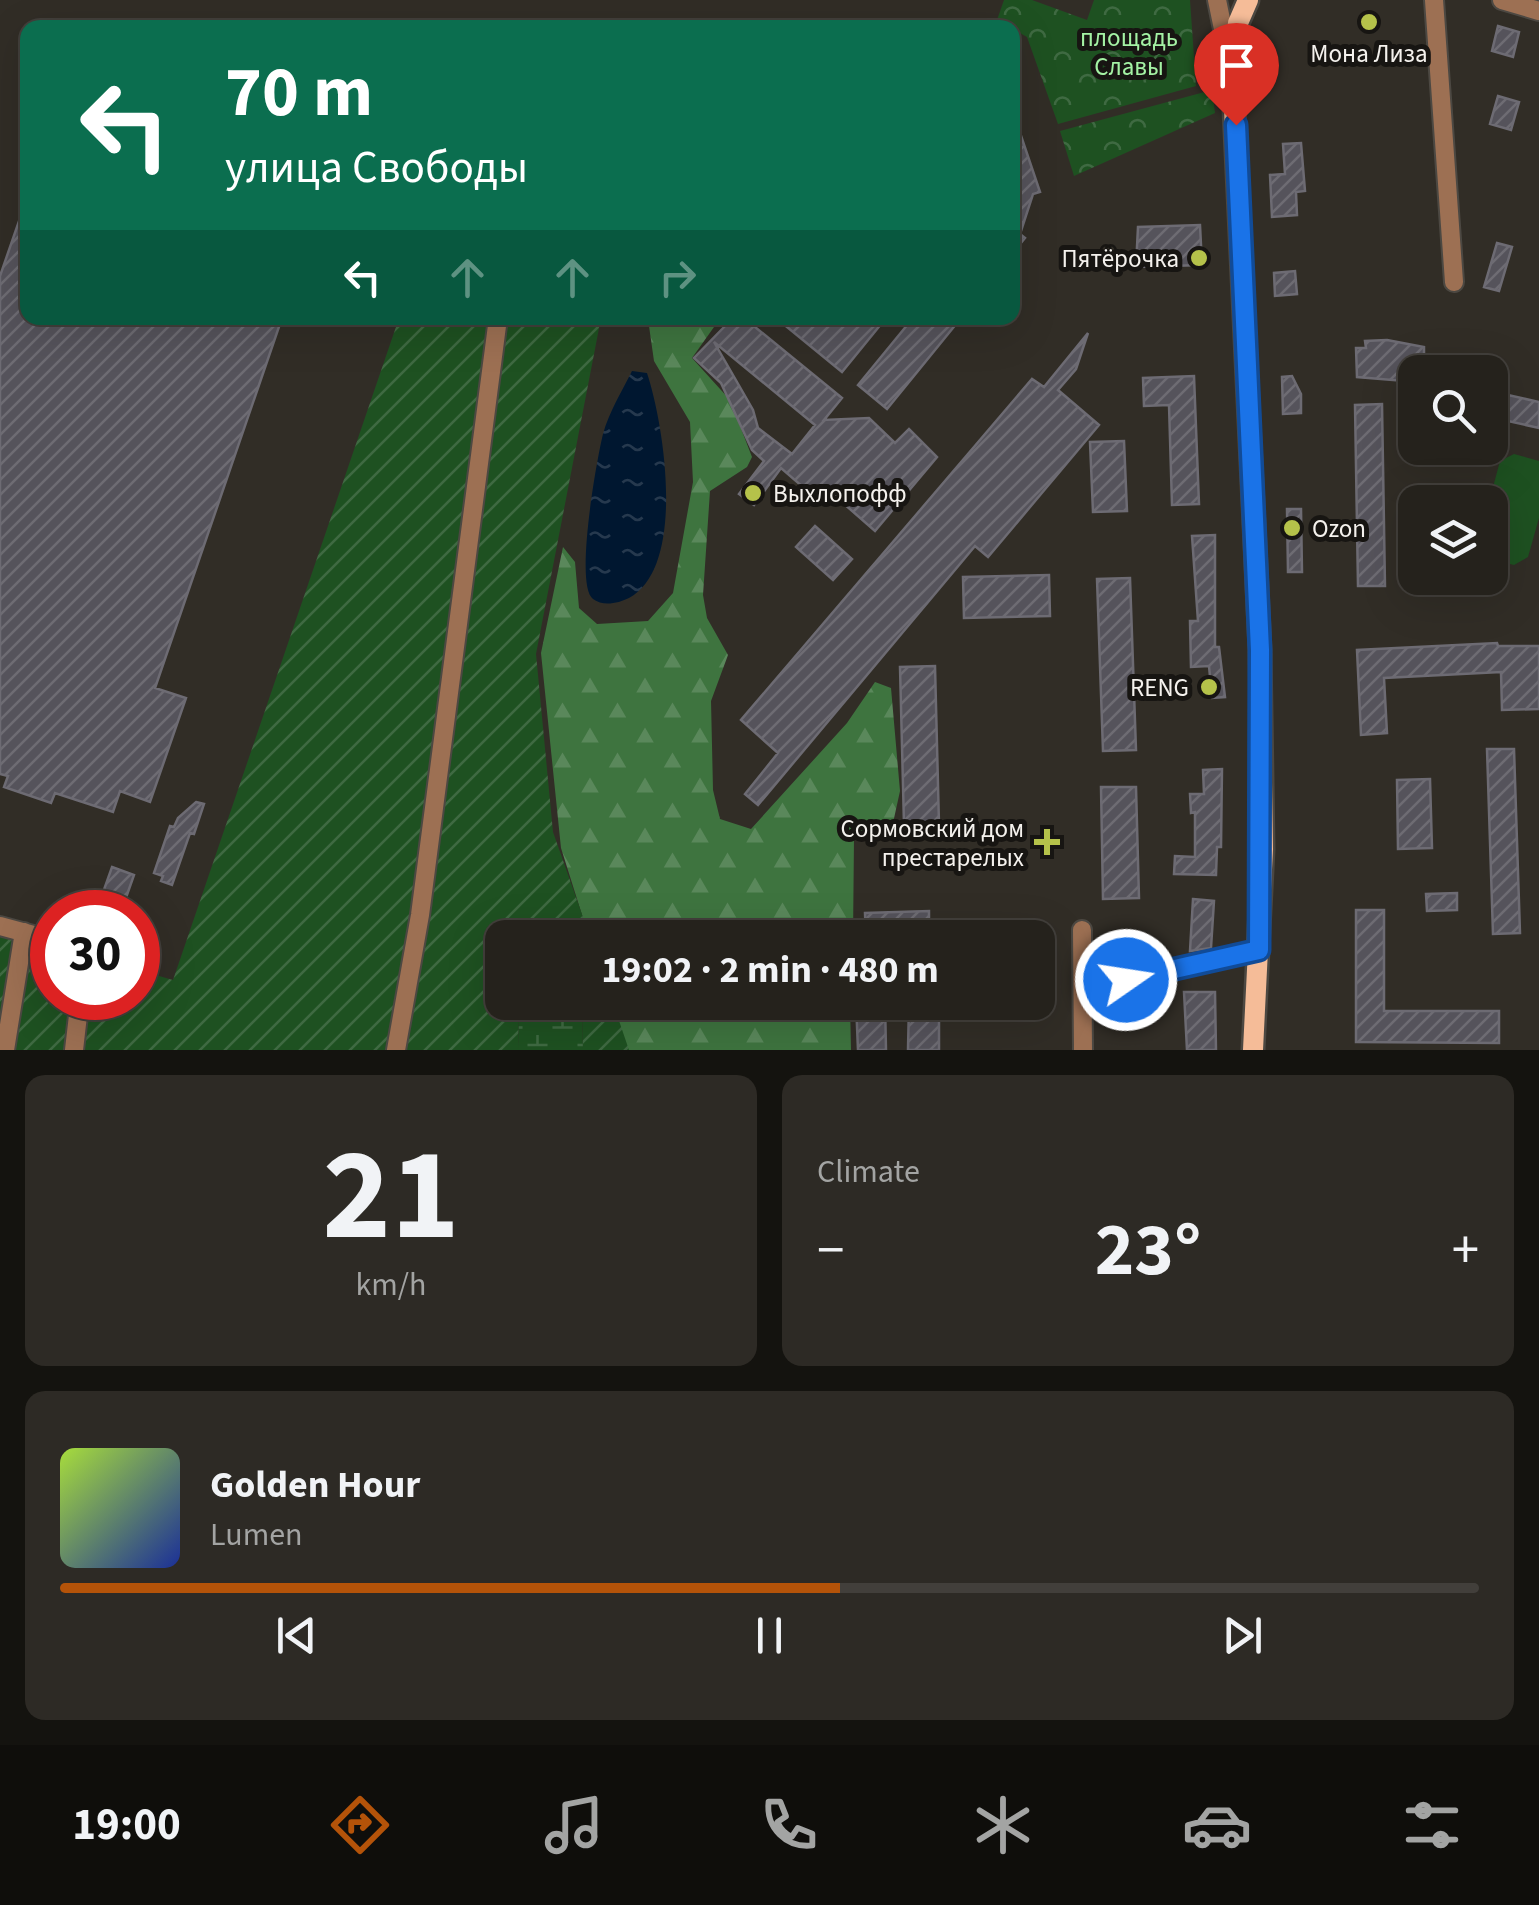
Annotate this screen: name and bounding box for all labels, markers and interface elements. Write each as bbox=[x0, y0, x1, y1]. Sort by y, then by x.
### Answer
marker: Мона Лиза bbox=[1358, 11, 1380, 33]
park label: площадь Славы bbox=[1080, 20, 1178, 85]
pin bbox=[1194, 23, 1279, 126]
place label: Мона Лиза bbox=[1310, 36, 1428, 72]
icon: arrive bbox=[1209, 38, 1264, 93]
text: 70 m bbox=[225, 43, 373, 143]
icon: left bbox=[60, 60, 190, 190]
text: улица Свободы bbox=[225, 136, 528, 200]
place label: Пятёрочка bbox=[1061, 241, 1179, 277]
marker: Пятёрочка bbox=[1188, 247, 1210, 269]
icon: left bbox=[335, 250, 390, 305]
icon: ahead bbox=[440, 250, 495, 305]
icon: ahead bbox=[545, 250, 600, 305]
icon: right bbox=[650, 250, 705, 305]
map controls bbox=[1398, 355, 1508, 595]
button: search bbox=[1398, 355, 1508, 465]
place label: Выхлопофф bbox=[773, 476, 907, 512]
marker: Выхлопофф bbox=[742, 482, 764, 504]
button: layers bbox=[1398, 485, 1508, 595]
place label: Ozon bbox=[1312, 511, 1366, 547]
marker: Ozon bbox=[1281, 517, 1303, 539]
place label: RENG bbox=[1130, 670, 1189, 706]
marker: RENG bbox=[1198, 676, 1220, 698]
place label: Сормовский дом престарелых bbox=[840, 811, 1024, 876]
marker: Сормовский дом престарелых bbox=[1034, 829, 1060, 855]
speed limit sign: 30 bbox=[30, 890, 160, 1020]
position arrow bbox=[1074, 928, 1178, 1032]
text: 19:02 · 2 min · 480 m bbox=[601, 943, 939, 997]
text: 21 bbox=[322, 1104, 460, 1289]
text: Climate bbox=[817, 1149, 920, 1195]
text: 23° bbox=[1095, 1197, 1201, 1304]
text: − bbox=[817, 1212, 844, 1290]
text: + bbox=[1452, 1212, 1479, 1290]
text: km/h bbox=[356, 1262, 426, 1308]
text: Golden Hour bbox=[210, 1458, 420, 1512]
text: Lumen bbox=[210, 1512, 303, 1558]
icon: previous bbox=[269, 1608, 324, 1663]
icon: pause bbox=[742, 1608, 797, 1663]
icon: next bbox=[1215, 1608, 1270, 1663]
icon: directions bbox=[325, 1790, 395, 1860]
icon: music bbox=[539, 1790, 609, 1860]
icon: phone bbox=[754, 1790, 824, 1860]
icon: climate bbox=[968, 1790, 1038, 1860]
icon: car bbox=[1182, 1790, 1252, 1860]
icon: filters bbox=[1397, 1790, 1467, 1860]
text: 19:00 bbox=[72, 1793, 181, 1857]

